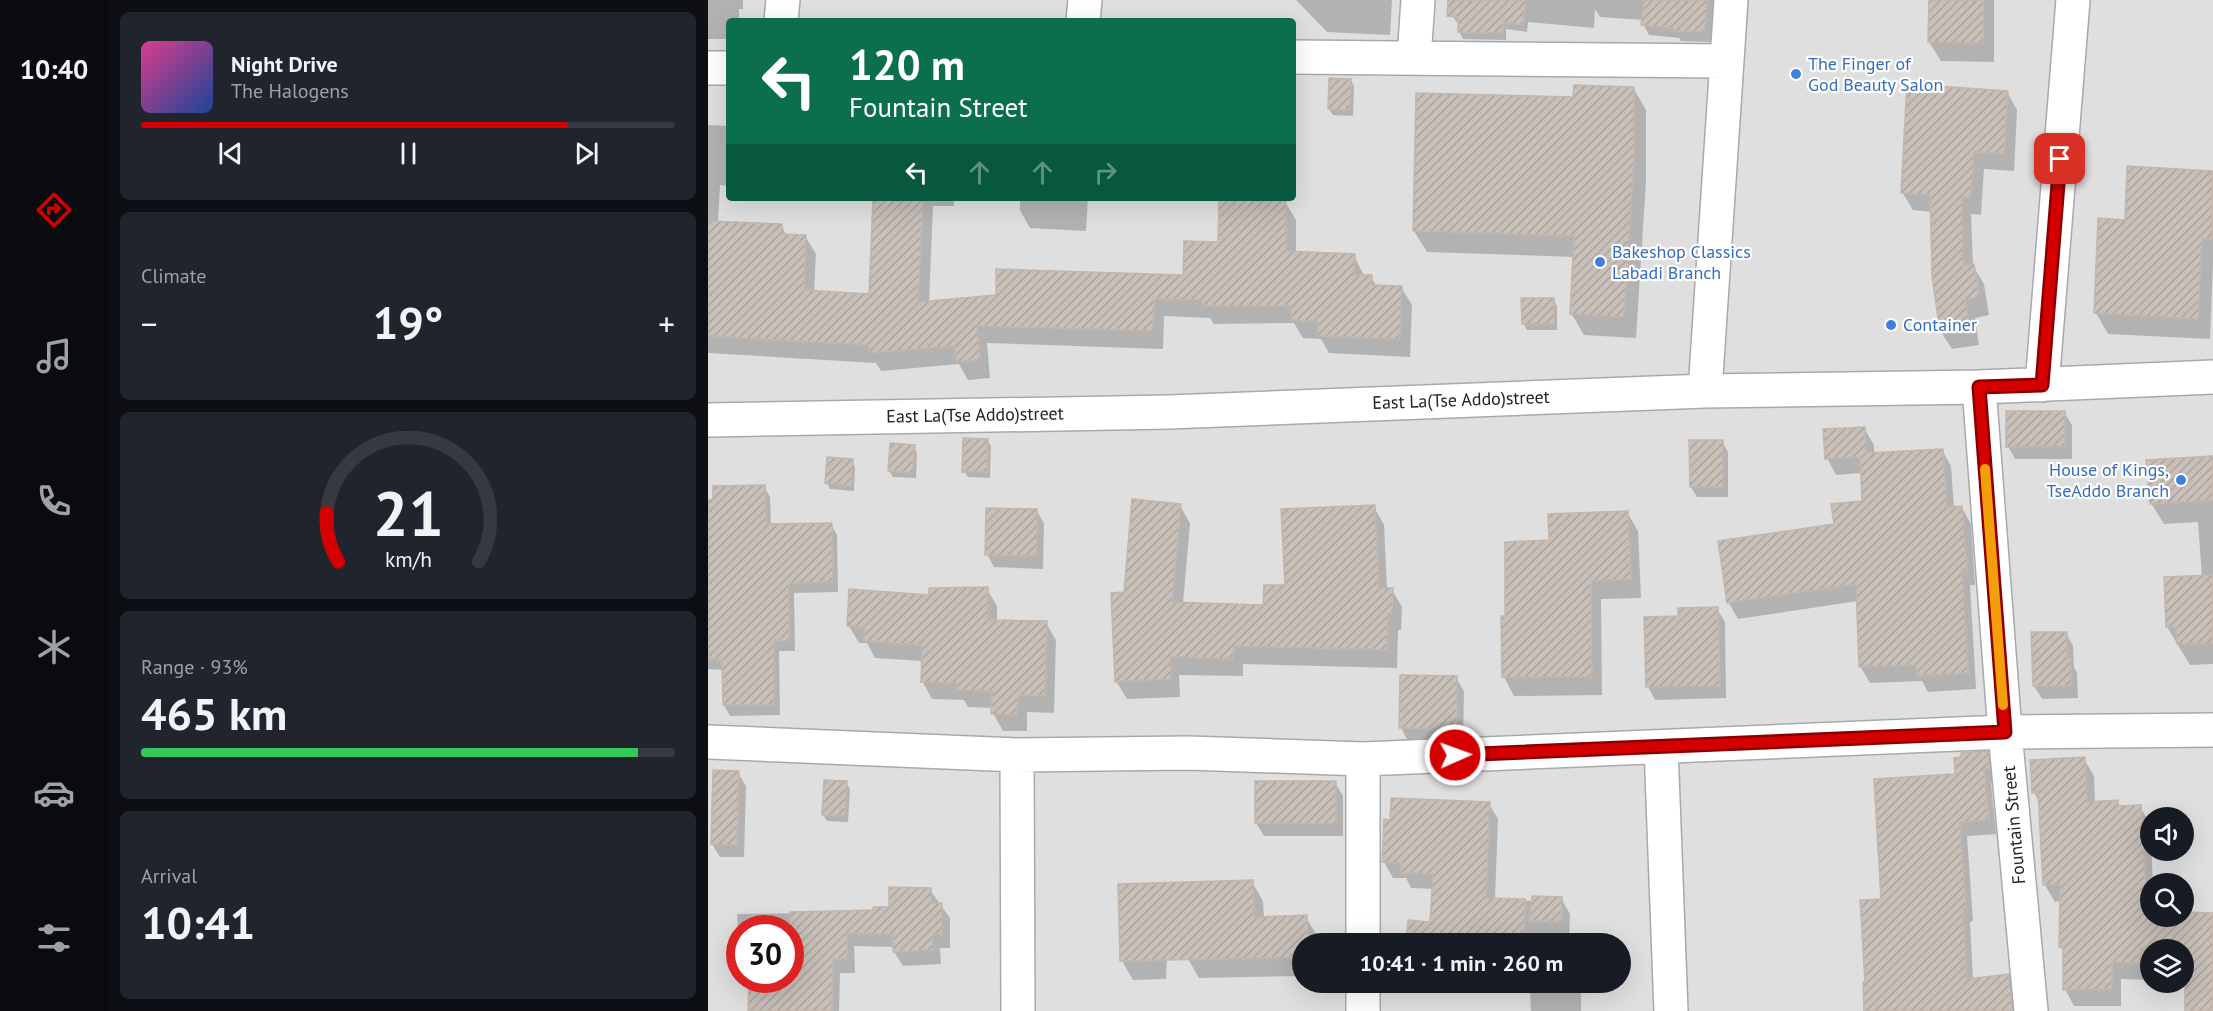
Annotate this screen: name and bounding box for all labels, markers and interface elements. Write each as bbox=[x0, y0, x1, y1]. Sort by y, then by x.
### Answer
text: 120 m bbox=[849, 37, 965, 92]
icon: left bbox=[750, 42, 828, 120]
text: Night Drive bbox=[231, 50, 338, 78]
text: 10:40 bbox=[20, 52, 88, 86]
place label: The Finger of God Beauty Salon bbox=[1808, 52, 1943, 96]
marker: The Finger of God Beauty Salon bbox=[1789, 67, 1803, 81]
text: The Halogens bbox=[231, 78, 349, 104]
text: Fountain Street bbox=[849, 90, 1027, 124]
pin bbox=[2034, 133, 2085, 184]
icon: previous bbox=[214, 137, 247, 170]
icon: pause bbox=[392, 137, 425, 170]
icon: next bbox=[570, 137, 603, 170]
icon: arrive bbox=[2043, 142, 2076, 175]
icon: left bbox=[900, 156, 933, 189]
icon: ahead bbox=[963, 156, 996, 189]
icon: ahead bbox=[1026, 156, 1059, 189]
icon: right bbox=[1089, 156, 1122, 189]
icon: directions bbox=[33, 189, 75, 231]
place label: Bakeshop Classics Labadi Branch bbox=[1612, 240, 1751, 284]
marker: Bakeshop Classics Labadi Branch bbox=[1593, 255, 1607, 269]
text: Climate bbox=[141, 263, 207, 289]
text: 19° bbox=[373, 293, 443, 351]
text: − bbox=[141, 302, 158, 345]
text: + bbox=[658, 302, 675, 345]
place label: Container bbox=[1903, 313, 1977, 336]
marker: Container bbox=[1884, 318, 1898, 332]
icon: music bbox=[33, 335, 75, 377]
street label: East La(Tse Addo)street bbox=[1372, 385, 1550, 414]
street label: East La(Tse Addo)street bbox=[886, 401, 1064, 428]
place label: House of Kings, TseAddo Branch bbox=[2046, 458, 2169, 502]
text: 21 bbox=[373, 473, 443, 554]
marker: House of Kings, TseAddo Branch bbox=[2174, 473, 2188, 487]
icon: phone bbox=[33, 480, 75, 522]
text: km/h bbox=[384, 546, 431, 574]
icon: climate bbox=[33, 626, 75, 668]
text: Range · 93% bbox=[141, 654, 248, 680]
text: 465 km bbox=[141, 684, 287, 742]
position arrow bbox=[1423, 723, 1487, 787]
street label: Fountain Street bbox=[1997, 765, 2030, 885]
icon: car bbox=[33, 772, 75, 814]
map controls bbox=[2140, 807, 2194, 993]
button: sound bbox=[2140, 807, 2194, 861]
text: Arrival bbox=[141, 863, 197, 889]
button: search bbox=[2140, 873, 2194, 927]
text: 10:41 bbox=[141, 893, 255, 951]
speed limit sign: 30 bbox=[726, 915, 804, 993]
icon: filters bbox=[33, 917, 75, 959]
button: layers bbox=[2140, 939, 2194, 993]
text: 10:41 · 1 min · 260 m bbox=[1360, 949, 1563, 977]

